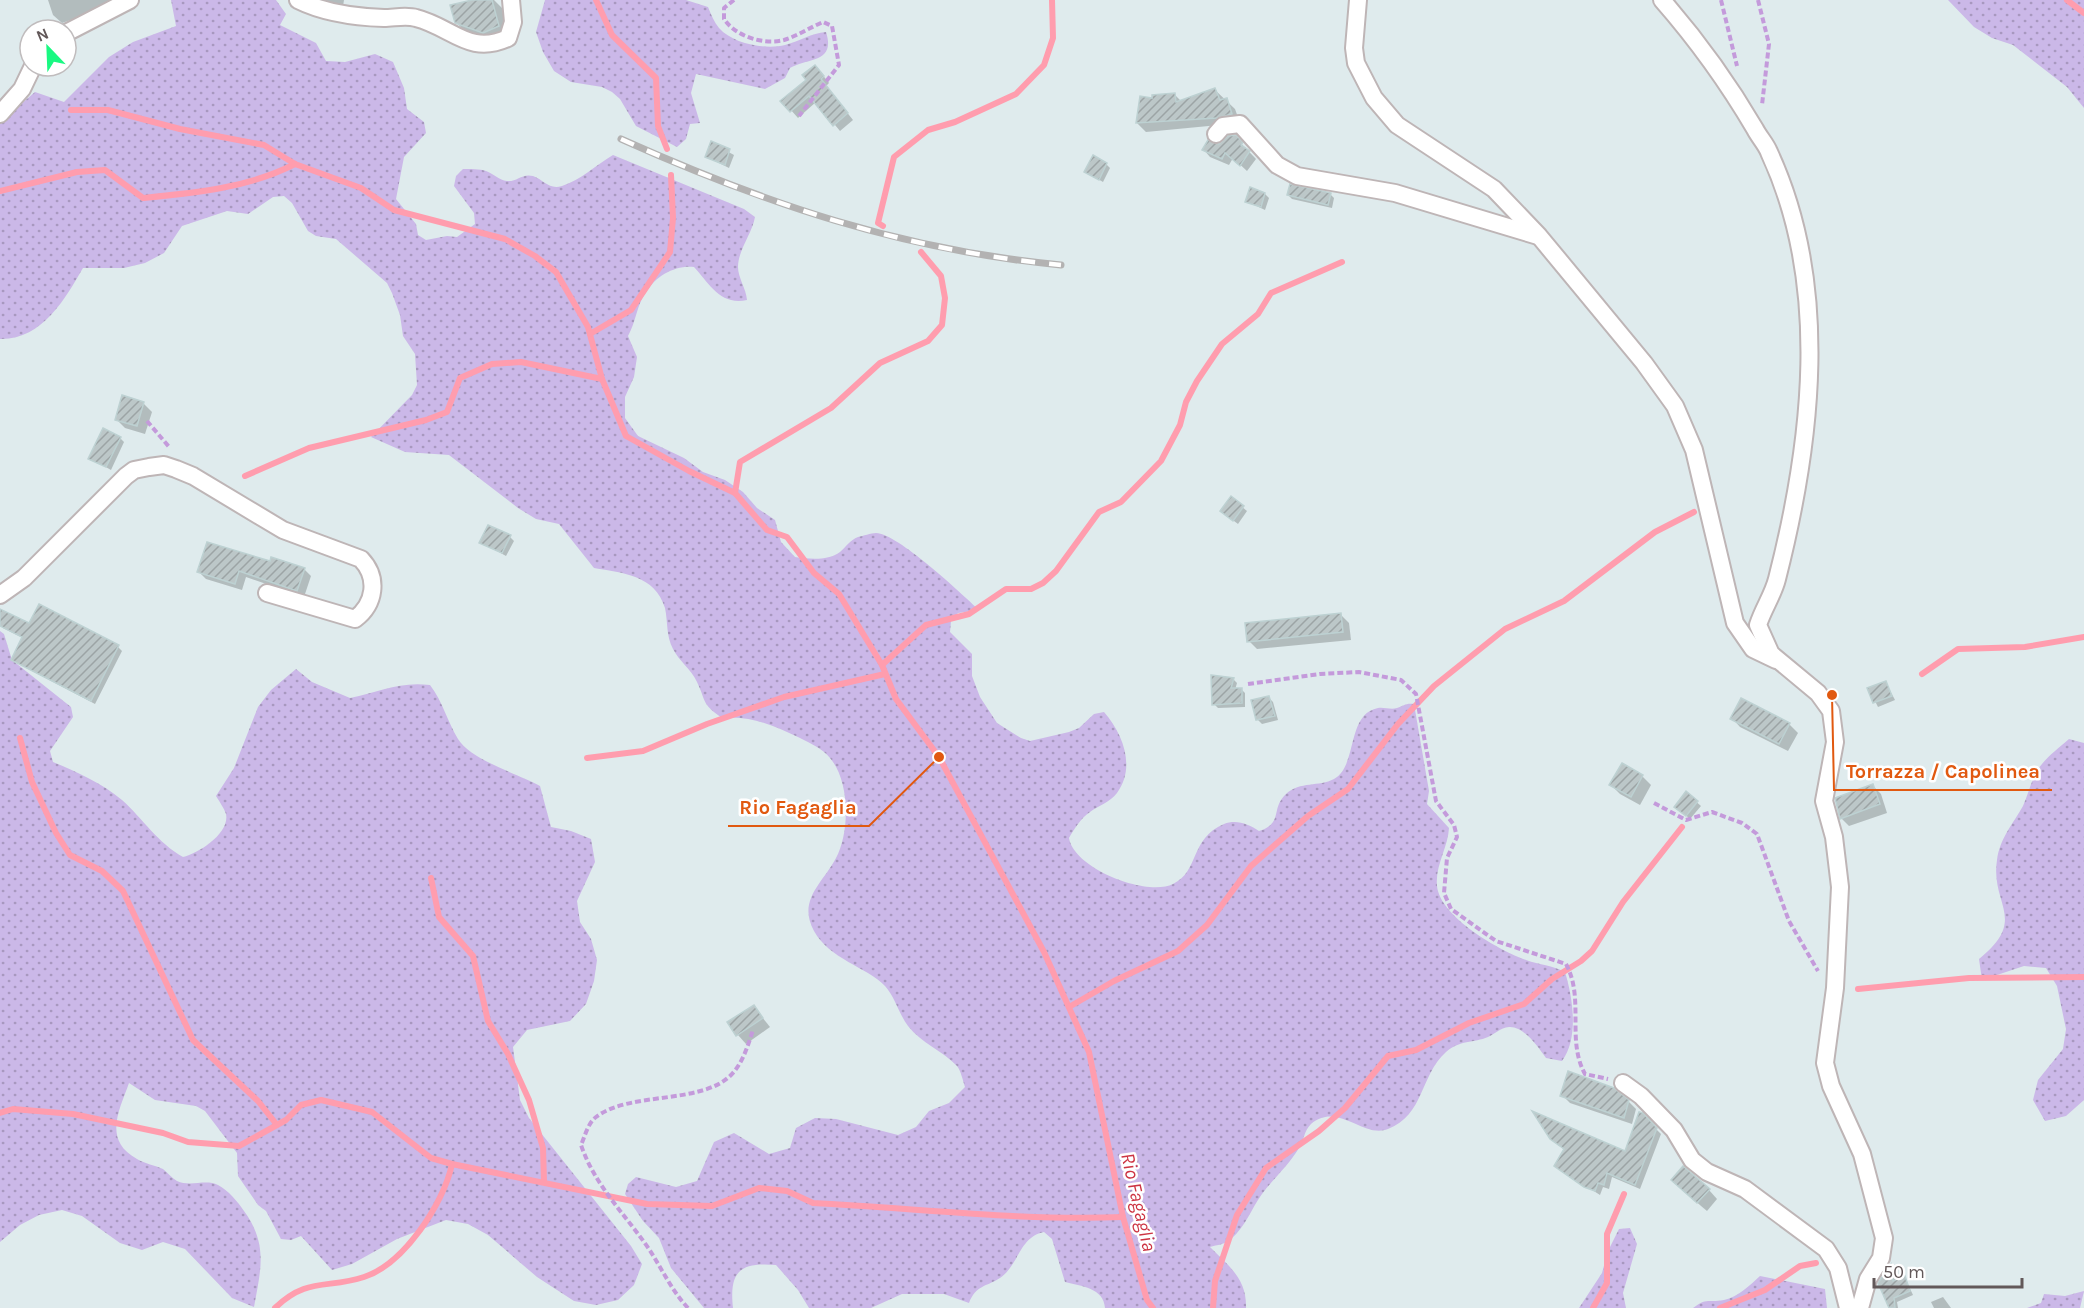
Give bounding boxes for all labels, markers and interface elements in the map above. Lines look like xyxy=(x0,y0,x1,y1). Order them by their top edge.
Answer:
north arrow xyxy=(18,18,78,78)
text: N xyxy=(33,24,51,46)
callout: Torrazza / Capolinea xyxy=(1834,752,2052,790)
text: Torrazza / Capolinea xyxy=(1846,760,2040,783)
callout: Rio Fagaglia xyxy=(728,788,869,826)
text: Rio Fagaglia xyxy=(739,796,857,819)
water label: Rio Fagaglia xyxy=(1116,1151,1161,1254)
scale bar xyxy=(1874,1251,2022,1289)
text: 50 m xyxy=(1883,1261,1925,1283)

